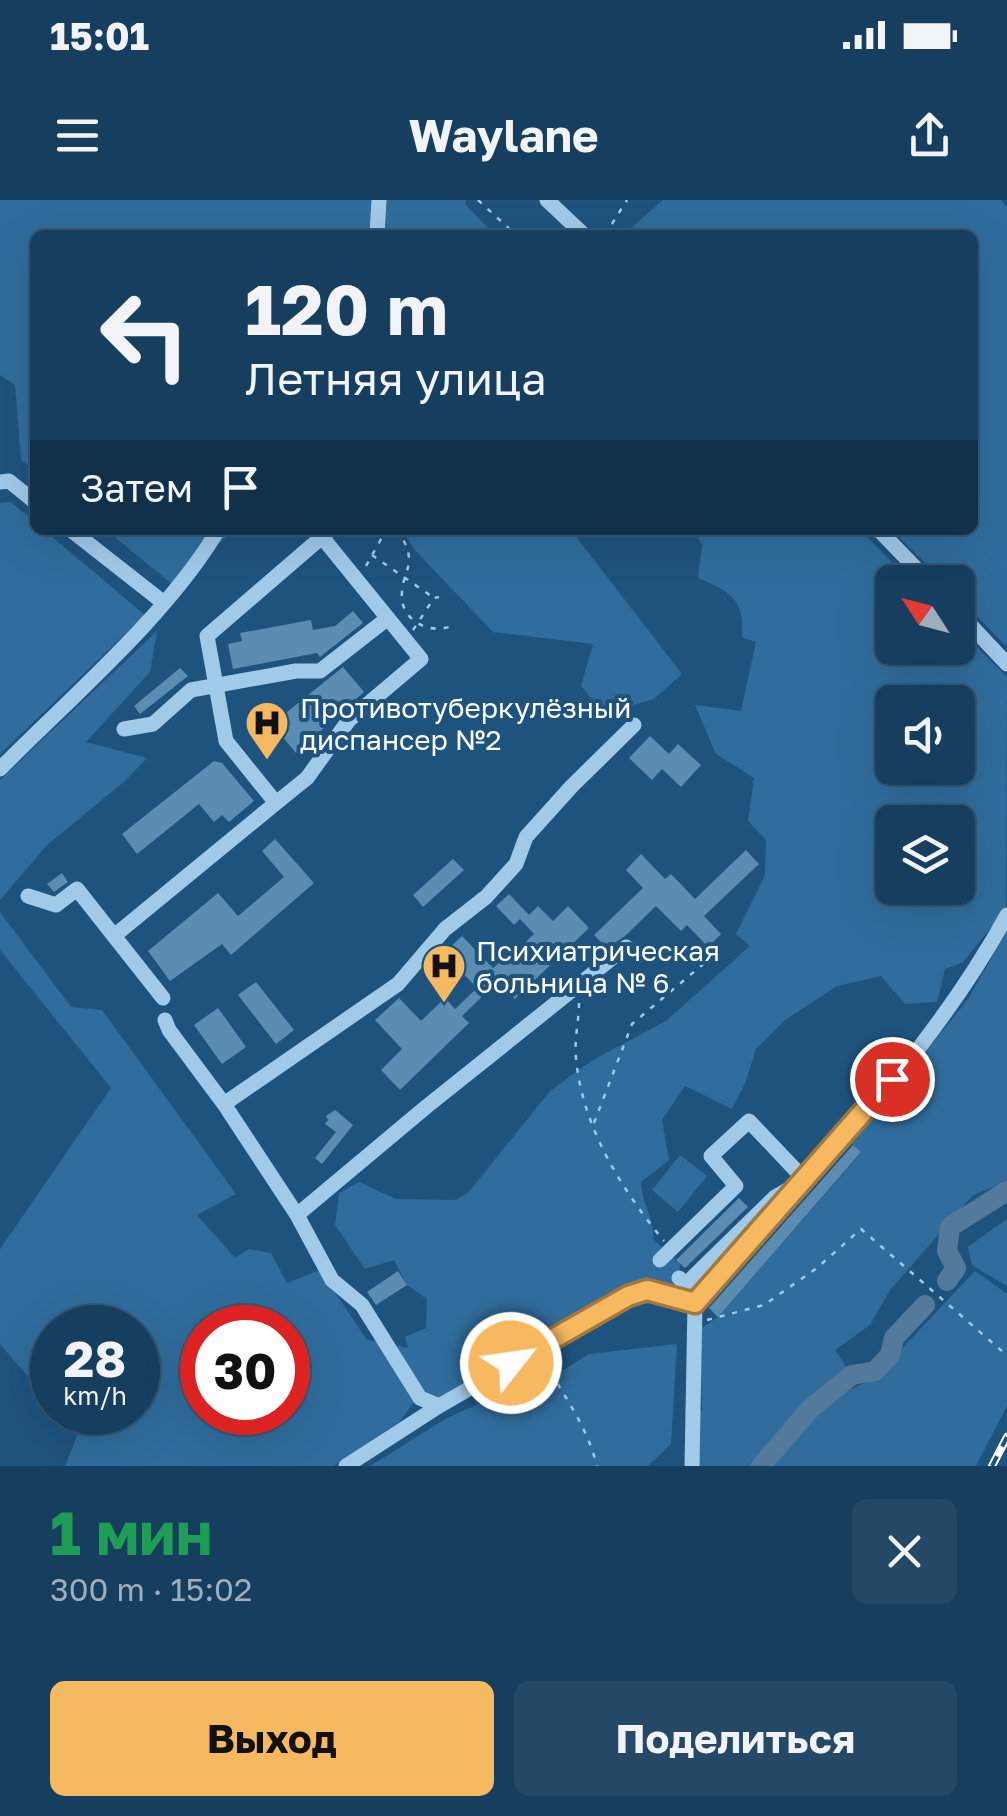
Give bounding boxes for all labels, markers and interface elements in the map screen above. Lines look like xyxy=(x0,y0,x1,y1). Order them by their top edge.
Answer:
text: 15:01 xyxy=(50,13,149,58)
icon: menu xyxy=(50,108,105,163)
text: Waylane xyxy=(408,108,599,162)
icon: share xyxy=(902,108,957,163)
text: 120 m xyxy=(245,266,448,350)
icon: left xyxy=(80,270,210,400)
text: Летняя улица xyxy=(245,351,547,405)
icon: arrive xyxy=(213,460,268,515)
text: Затем xyxy=(80,465,193,510)
north arrow xyxy=(875,565,975,665)
map controls xyxy=(875,565,975,905)
button: sound xyxy=(875,685,975,785)
place label: Противотуберкулёзный диспансер №2 xyxy=(300,691,631,756)
hospital icon: Противотуберкулёзный диспансер №2 xyxy=(244,700,290,761)
button: layers xyxy=(875,805,975,905)
place label: Психиатрическая больница № 6 xyxy=(476,934,720,999)
hospital icon: Психиатрическая больница № 6 xyxy=(421,943,467,1004)
pin xyxy=(850,1037,935,1122)
icon: arrive xyxy=(865,1052,920,1107)
speed limit sign: 30 xyxy=(180,1305,310,1435)
position arrow xyxy=(459,1311,563,1415)
text: 28 xyxy=(64,1328,126,1388)
text: km/h xyxy=(63,1380,127,1411)
text: 1 мин xyxy=(50,1496,212,1568)
button: close xyxy=(852,1499,957,1604)
text: 300 m · 15:02 xyxy=(50,1570,252,1608)
button: Выход xyxy=(50,1681,494,1796)
button: Поделиться xyxy=(514,1681,957,1796)

